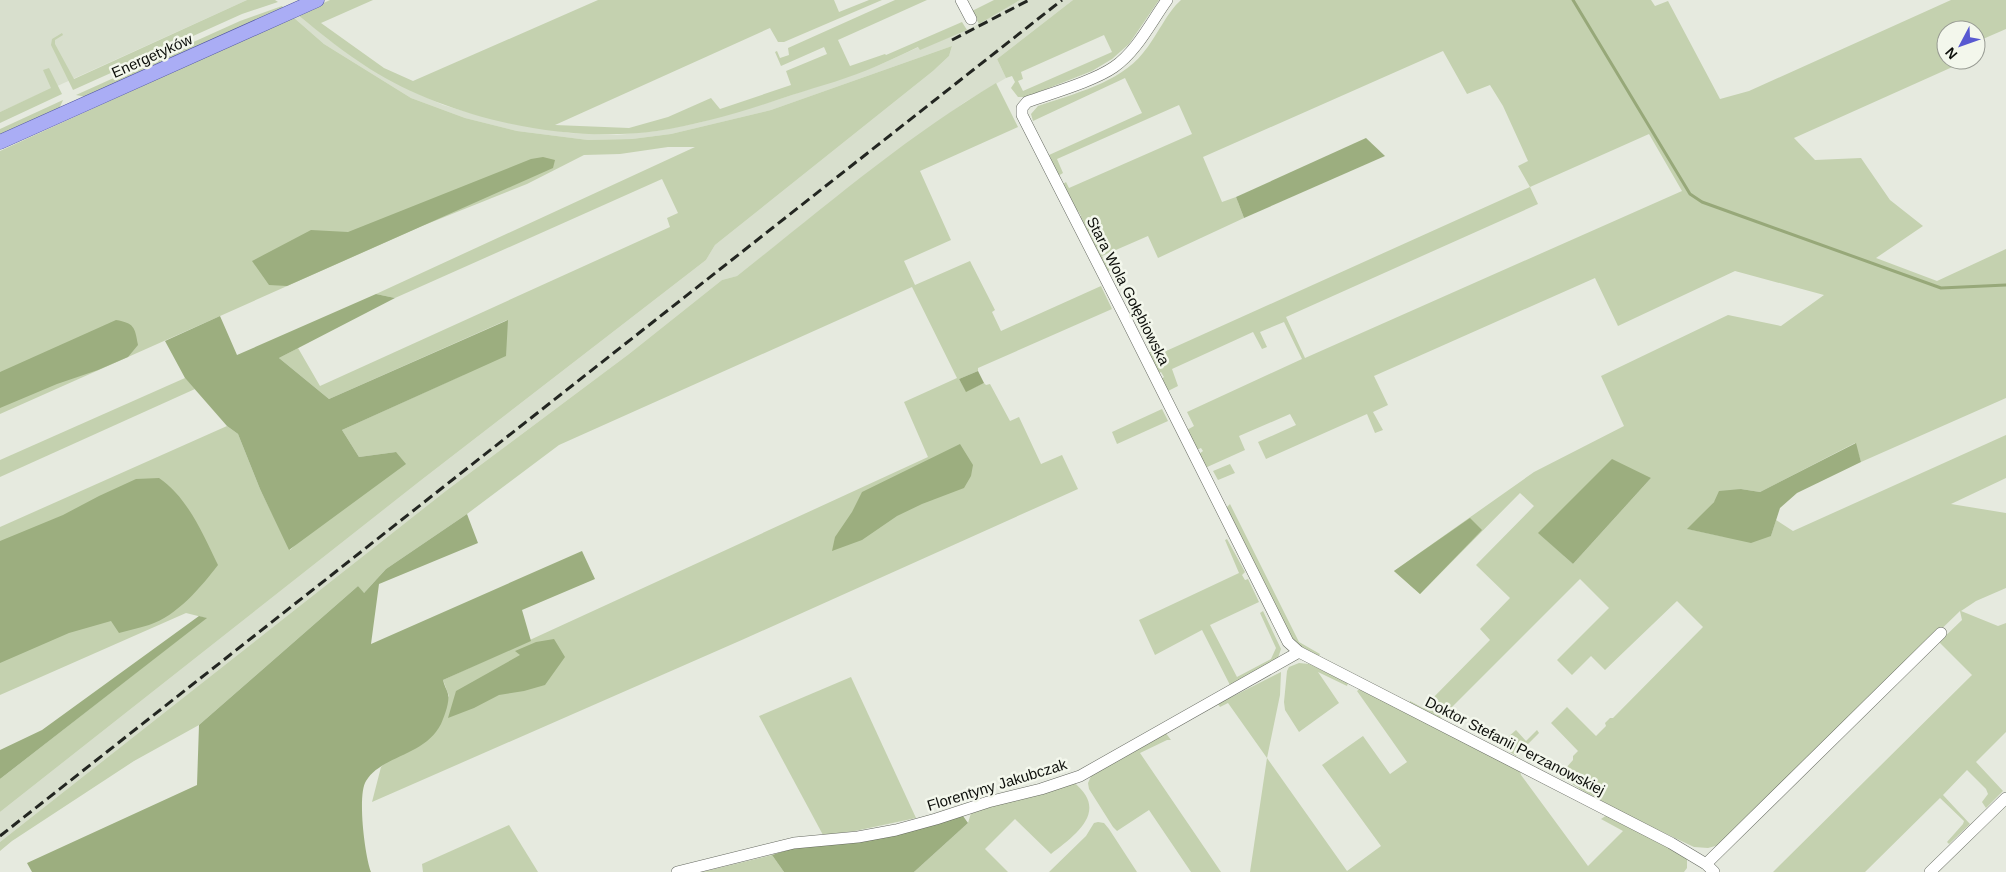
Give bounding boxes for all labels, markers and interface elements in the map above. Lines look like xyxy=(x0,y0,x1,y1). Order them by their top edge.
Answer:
north arrow xyxy=(1936,20,1986,70)
street label: Energetyków xyxy=(109,30,195,81)
text: N xyxy=(1942,44,1961,63)
street label: Stara Wola Gołębiowska xyxy=(1084,214,1174,368)
street label: Doktor Stefanii Perzanowskiej xyxy=(1423,693,1608,798)
street label: Florentyny Jakubczak xyxy=(925,755,1069,814)

